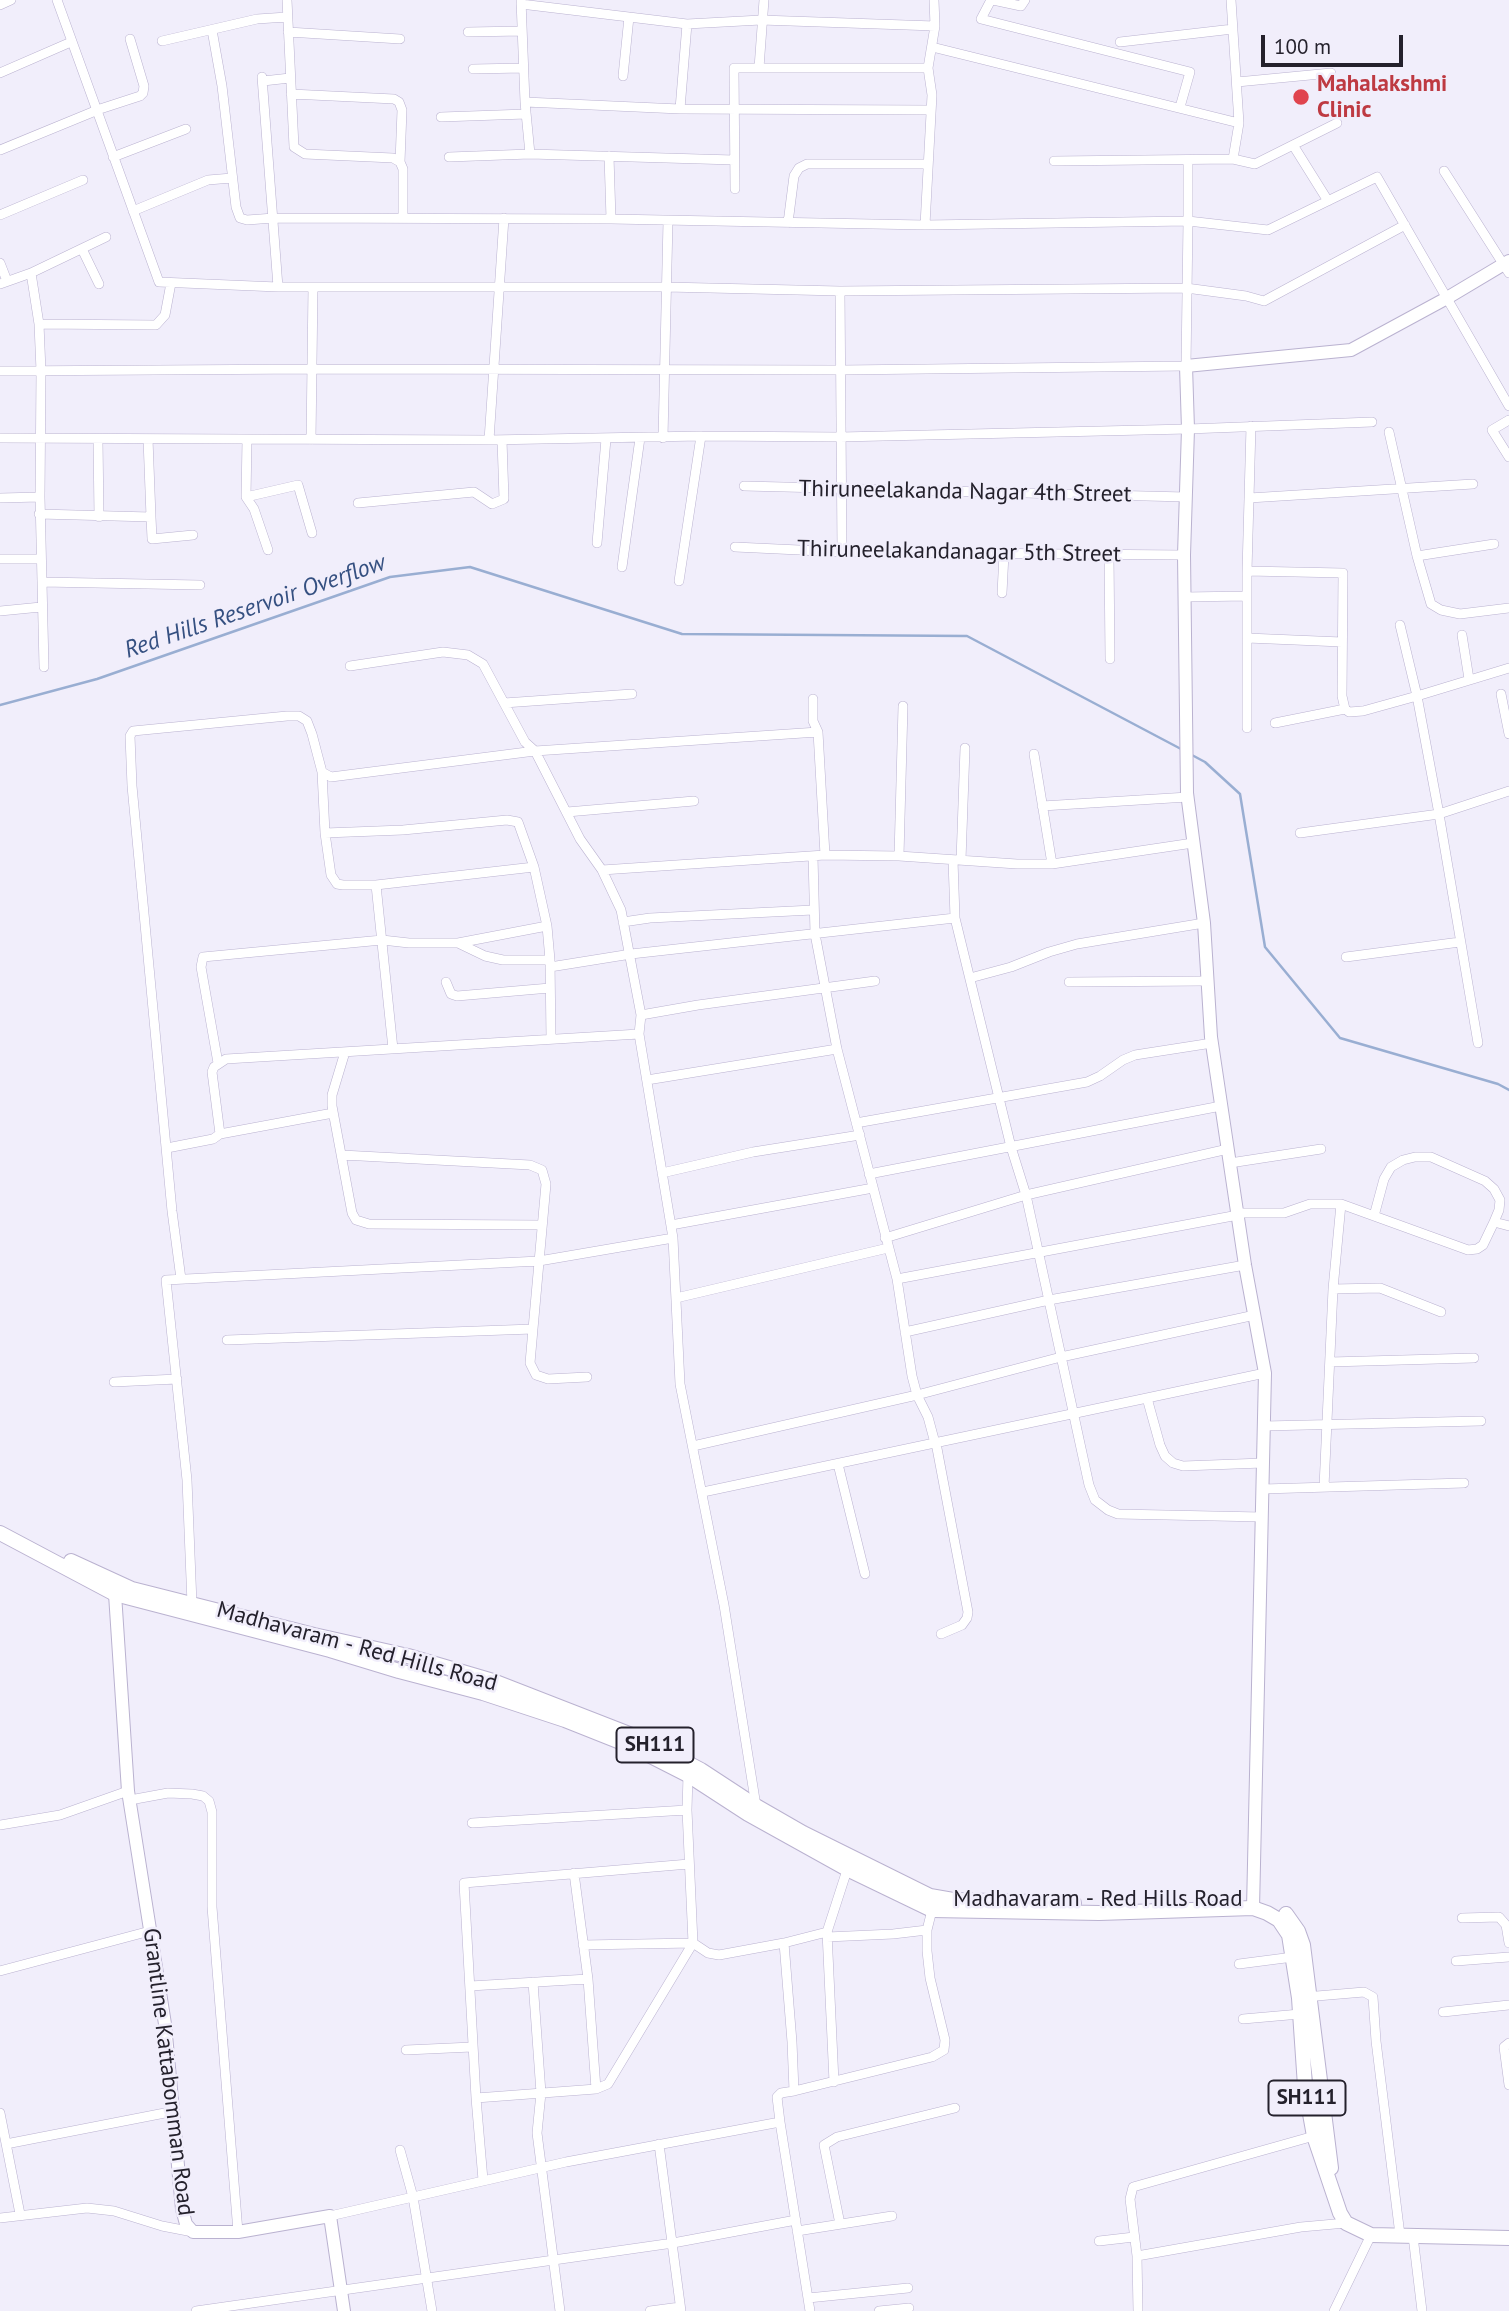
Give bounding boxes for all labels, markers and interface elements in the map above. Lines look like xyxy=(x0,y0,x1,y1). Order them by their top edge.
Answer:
scale bar xyxy=(1264,21,1406,65)
text: 100 m xyxy=(1274,33,1331,60)
place label: Mahalakshmi Clinic xyxy=(1317,70,1447,124)
marker: Mahalakshmi Clinic xyxy=(1291,87,1311,107)
street label: Thiruneelakanda Nagar 4th Street xyxy=(798,475,1132,509)
street label: Thiruneelakandanagar 5th Street xyxy=(797,535,1121,569)
water label: Red Hills Reservoir Overflow xyxy=(121,549,389,665)
street label: Madhavaram - Red Hills Road xyxy=(214,1596,500,1698)
road number: SH111 xyxy=(616,1728,694,1762)
street label: Madhavaram - Red Hills Road xyxy=(953,1885,1243,1913)
street label: Grantline Kattabomman Road xyxy=(137,1927,199,2217)
road number: SH111 xyxy=(1268,2080,1346,2116)

